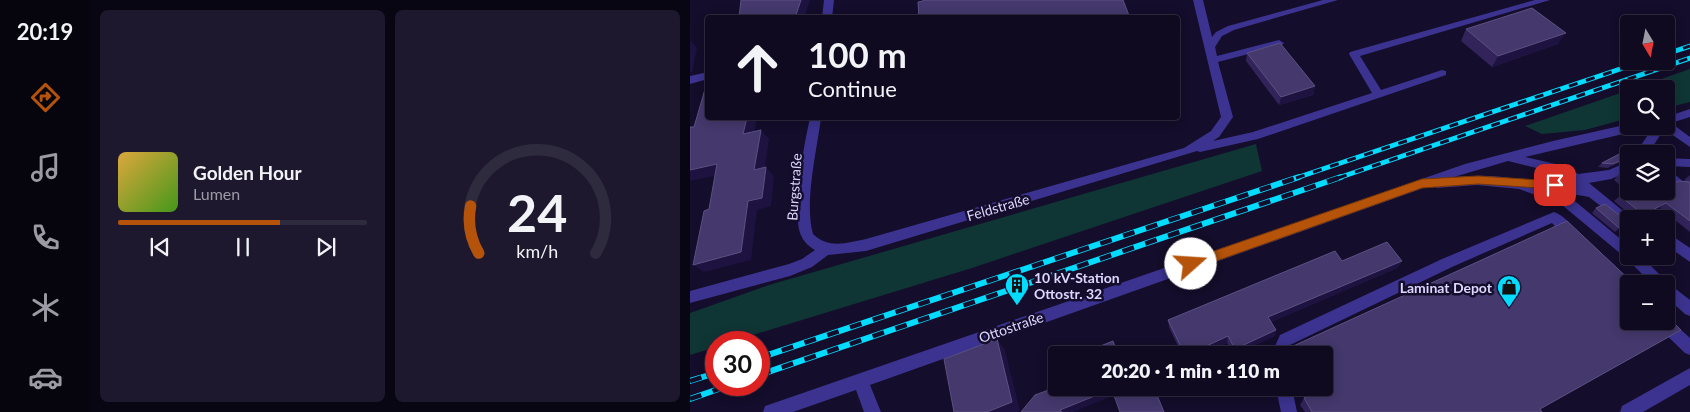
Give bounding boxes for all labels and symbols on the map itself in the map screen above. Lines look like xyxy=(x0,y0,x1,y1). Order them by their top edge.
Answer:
north arrow xyxy=(1620,15,1675,70)
street label: Burgstraße xyxy=(783,153,805,221)
pin xyxy=(1534,164,1576,206)
street label: Feldstraße xyxy=(965,190,1031,224)
position arrow xyxy=(1164,237,1216,289)
place label: 10 kV-Station Ottostr. 32 xyxy=(1034,269,1120,302)
building icon: 10 kV-Station Ottostr. 32 xyxy=(1004,272,1030,306)
shop icon: Laminat Depot xyxy=(1496,274,1522,308)
place label: Laminat Depot xyxy=(1400,279,1493,296)
street label: Ottostraße xyxy=(976,308,1046,346)
speed limit sign: 30 xyxy=(705,331,770,396)

